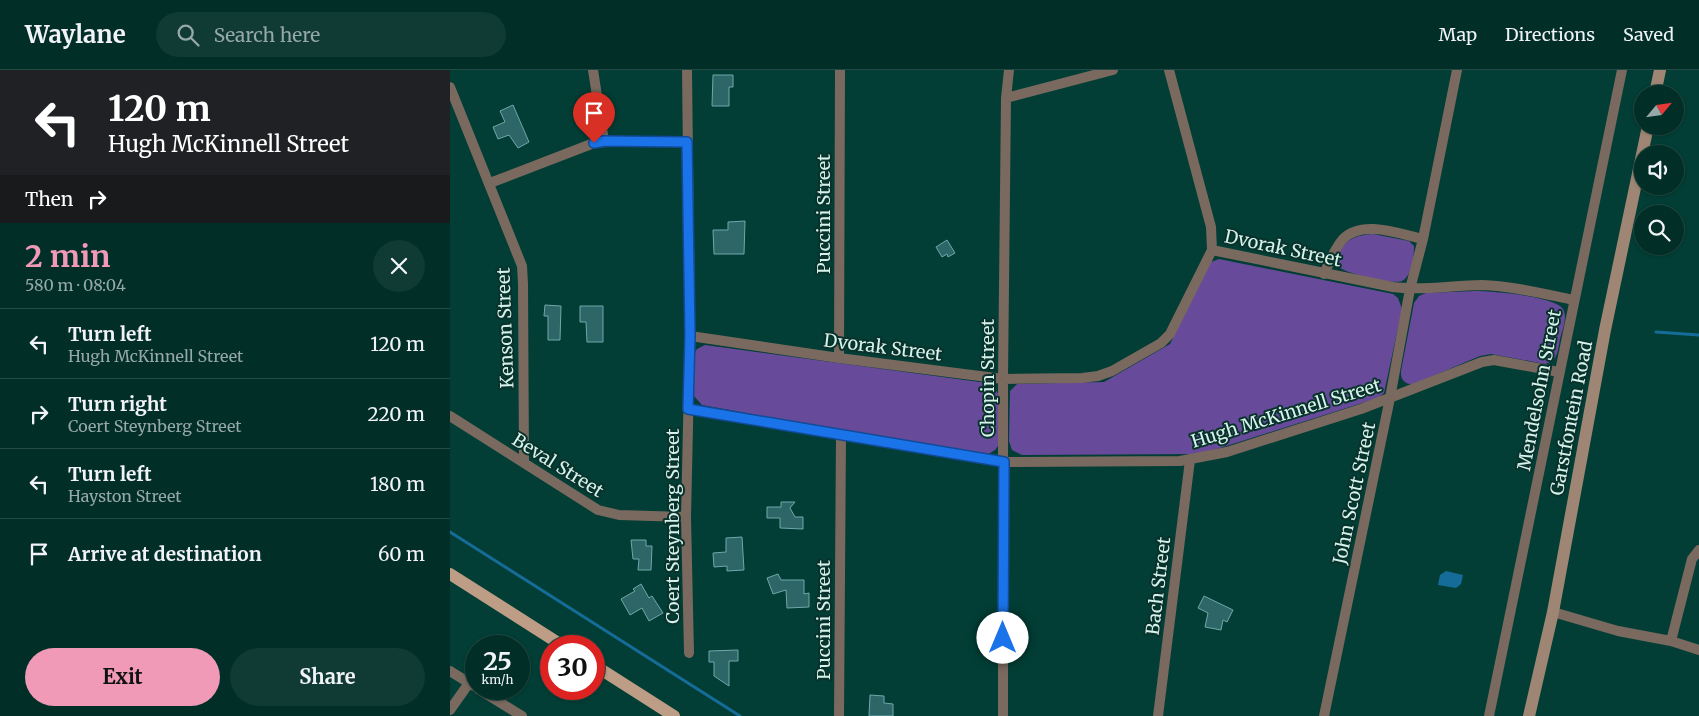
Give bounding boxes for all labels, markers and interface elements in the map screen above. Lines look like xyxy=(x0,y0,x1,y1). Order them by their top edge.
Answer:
search box xyxy=(156,12,506,57)
text: Waylane xyxy=(25,19,126,50)
icon: search xyxy=(174,21,202,49)
text: Search here xyxy=(214,23,320,47)
text: Map xyxy=(1439,23,1477,46)
text: Directions xyxy=(1505,23,1595,46)
text: Saved xyxy=(1623,23,1674,46)
north arrow xyxy=(1634,85,1684,135)
map controls xyxy=(1634,85,1684,255)
text: 120 m xyxy=(108,87,211,131)
icon: left xyxy=(25,90,90,155)
pin xyxy=(573,92,615,143)
icon: arrive xyxy=(580,99,608,127)
text: Hugh McKinnell Street xyxy=(108,130,349,158)
button: sound xyxy=(1634,145,1684,195)
street label: Puccini Street xyxy=(812,154,835,274)
icon: right xyxy=(83,185,111,213)
text: Then xyxy=(25,187,73,211)
button: search xyxy=(1634,205,1684,255)
street label: Dvorak Street xyxy=(1222,224,1344,272)
text: 2 min xyxy=(25,237,110,275)
button: close xyxy=(373,240,425,292)
street label: Kenson Street xyxy=(491,267,519,389)
text: 580 m · 08:04 xyxy=(25,275,126,295)
street label: Mendelsohn Street xyxy=(1512,308,1566,472)
street label: Chopin Street xyxy=(976,319,999,437)
text: Turn left xyxy=(68,322,152,346)
street label: Dvorak Street xyxy=(823,328,943,366)
icon: left xyxy=(25,330,53,358)
text: 120 m xyxy=(370,332,425,356)
street label: Garstfontein Road xyxy=(1545,339,1597,497)
text: Hugh McKinnell Street xyxy=(68,346,243,366)
street label: Hugh McKinnell Street xyxy=(1188,373,1384,453)
text: Turn right xyxy=(68,392,167,416)
icon: right xyxy=(25,400,53,428)
text: 220 m xyxy=(368,402,425,426)
text: Coert Steynberg Street xyxy=(68,416,242,436)
street label: John Scott Street xyxy=(1327,420,1380,567)
street label: Beval Street xyxy=(508,428,608,502)
street label: Coert Steynberg Street xyxy=(661,428,684,624)
text: Turn left xyxy=(68,462,152,486)
icon: left xyxy=(25,470,53,498)
text: 180 m xyxy=(370,472,425,496)
text: Hayston Street xyxy=(68,486,181,506)
street label: Bach Street xyxy=(1141,536,1175,636)
icon: arrive xyxy=(25,540,53,568)
text: Arrive at destination xyxy=(68,542,262,566)
text: 60 m xyxy=(378,542,425,566)
street label: Puccini Street xyxy=(812,560,835,680)
position arrow xyxy=(976,611,1028,663)
speed limit sign: 30 xyxy=(540,635,605,700)
text: 25 xyxy=(483,645,512,677)
button: Exit xyxy=(25,648,220,706)
button: Share xyxy=(230,648,425,706)
text: km/h xyxy=(482,672,513,687)

